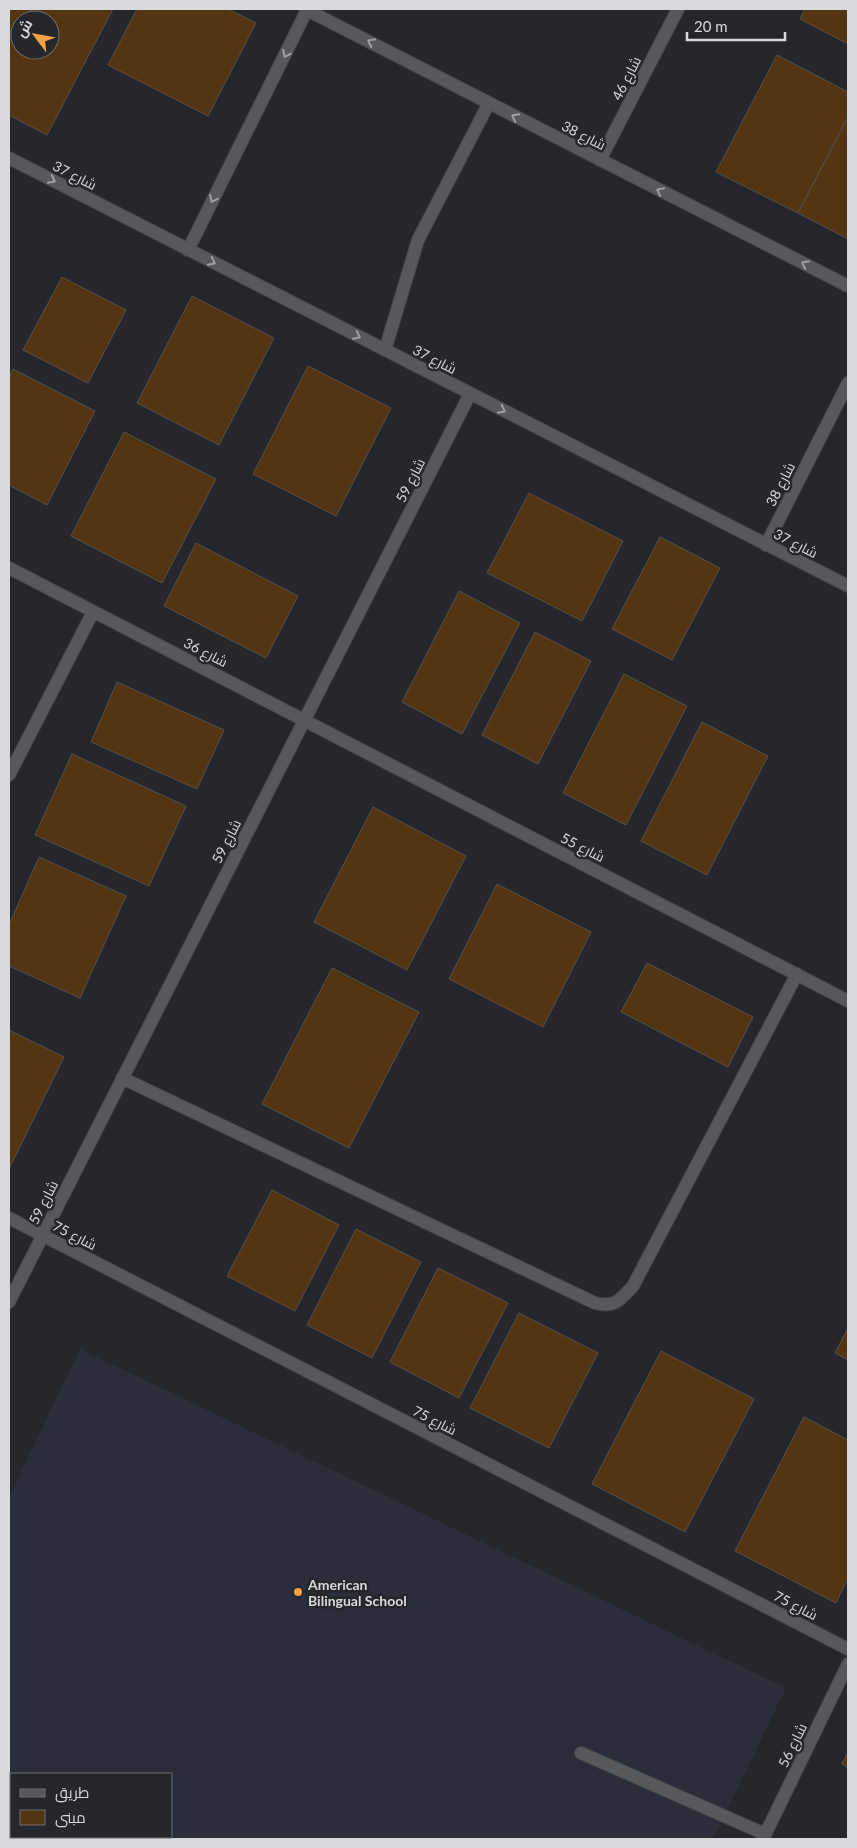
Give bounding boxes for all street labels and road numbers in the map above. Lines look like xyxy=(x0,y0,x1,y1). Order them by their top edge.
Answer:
street label: شارع 46 xyxy=(608,53,645,103)
street label: شارع 38 xyxy=(559,117,609,154)
street label: شارع 37 xyxy=(50,157,100,194)
street label: شارع 37 xyxy=(410,341,460,378)
street label: شارع 59 xyxy=(392,455,429,505)
street label: شارع 38 xyxy=(762,459,799,509)
street label: شارع 37 xyxy=(771,525,821,562)
street label: شارع 36 xyxy=(181,634,231,671)
street label: شارع 59 xyxy=(208,816,245,866)
street label: شارع 55 xyxy=(558,829,608,866)
street label: شارع 59 xyxy=(25,1177,62,1227)
street label: شارع 75 xyxy=(50,1217,100,1254)
street label: شارع 75 xyxy=(410,1402,460,1439)
street label: شارع 75 xyxy=(771,1587,821,1624)
street label: شارع 56 xyxy=(774,1720,811,1770)

